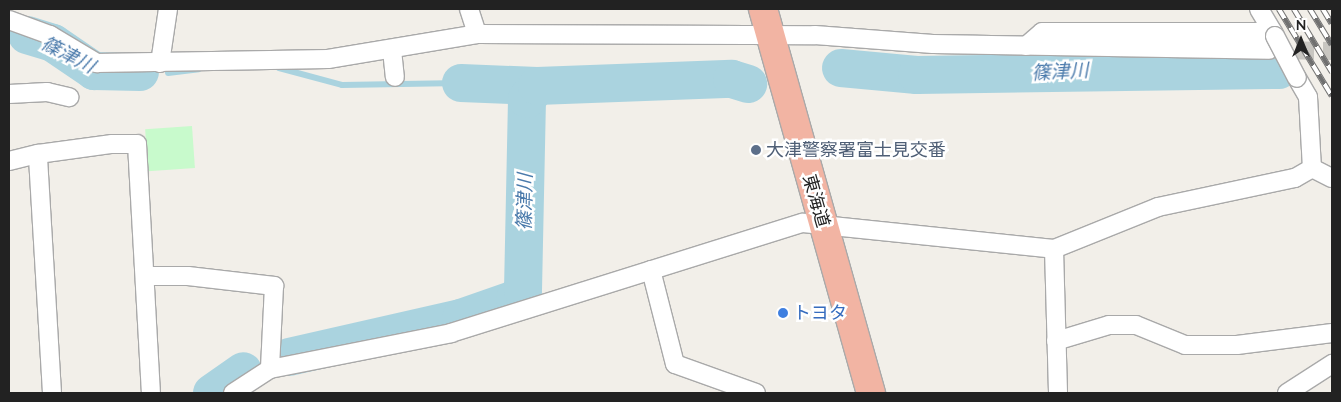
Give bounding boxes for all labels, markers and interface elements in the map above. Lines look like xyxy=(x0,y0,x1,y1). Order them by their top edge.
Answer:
north arrow xyxy=(1276,15,1326,65)
text: N xyxy=(1296,16,1306,34)
water label: 篠津川 xyxy=(37,32,99,78)
water label: 篠津川 xyxy=(1031,59,1089,85)
place label: 大津警察署富士見交番 xyxy=(766,139,946,161)
marker: 大津警察署富士見交番 xyxy=(750,144,762,156)
street label: 東海道 xyxy=(798,172,834,230)
water label: 篠津川 xyxy=(513,173,537,231)
place label: トヨタ xyxy=(793,302,847,324)
marker: トヨタ xyxy=(777,307,789,319)

